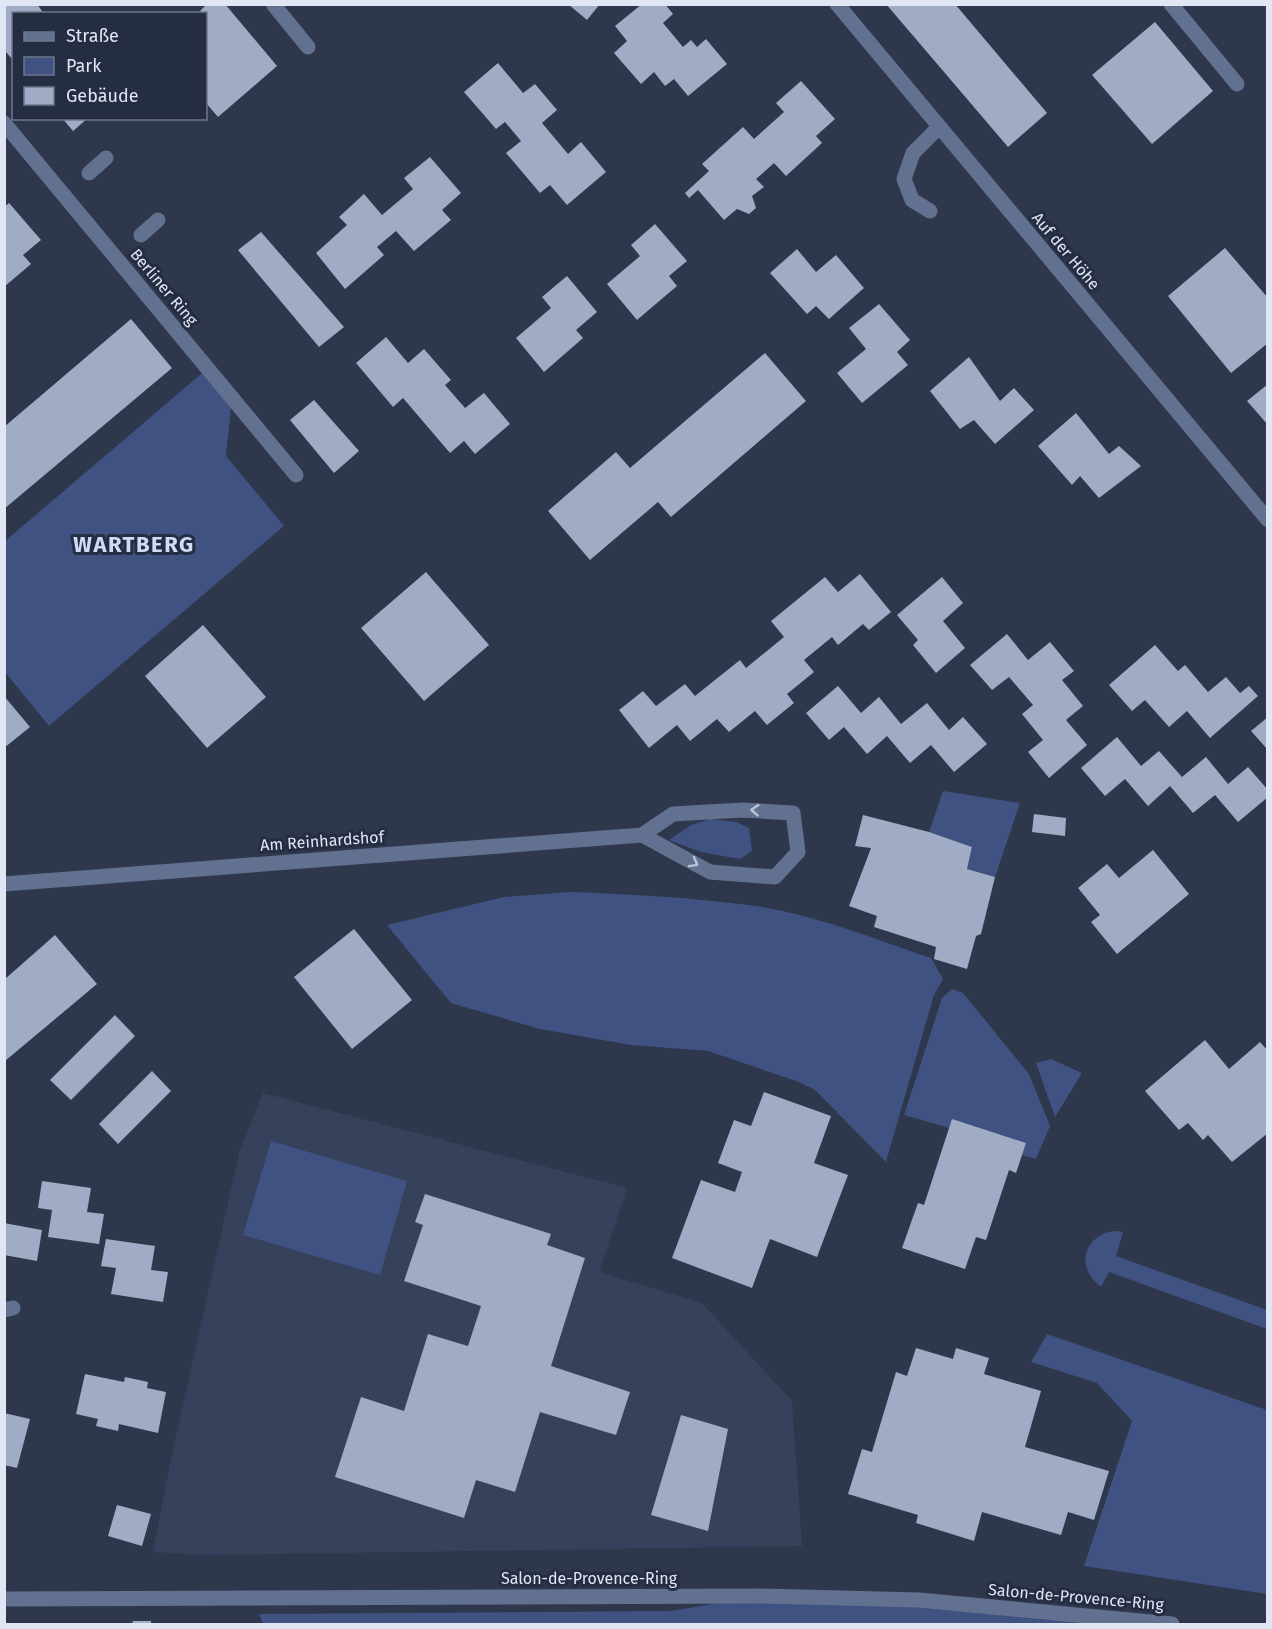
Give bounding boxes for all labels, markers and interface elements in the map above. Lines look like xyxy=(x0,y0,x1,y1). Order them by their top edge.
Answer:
legend xyxy=(12,12,207,120)
text: Straße xyxy=(66,25,119,47)
text: Park xyxy=(66,55,102,77)
text: Gebäude xyxy=(66,85,139,107)
street label: Auf der Höhe xyxy=(1028,208,1104,294)
street label: Berliner Ring xyxy=(126,245,202,330)
district label: WARTBERG xyxy=(73,531,195,558)
one-way arrow xyxy=(751,804,760,817)
street label: Am Reinhardshof xyxy=(259,827,386,855)
one-way arrow xyxy=(688,856,698,867)
street label: Salon-de-Provence-Ring xyxy=(501,1569,678,1588)
street label: Salon-de-Provence-Ring xyxy=(987,1580,1165,1614)

